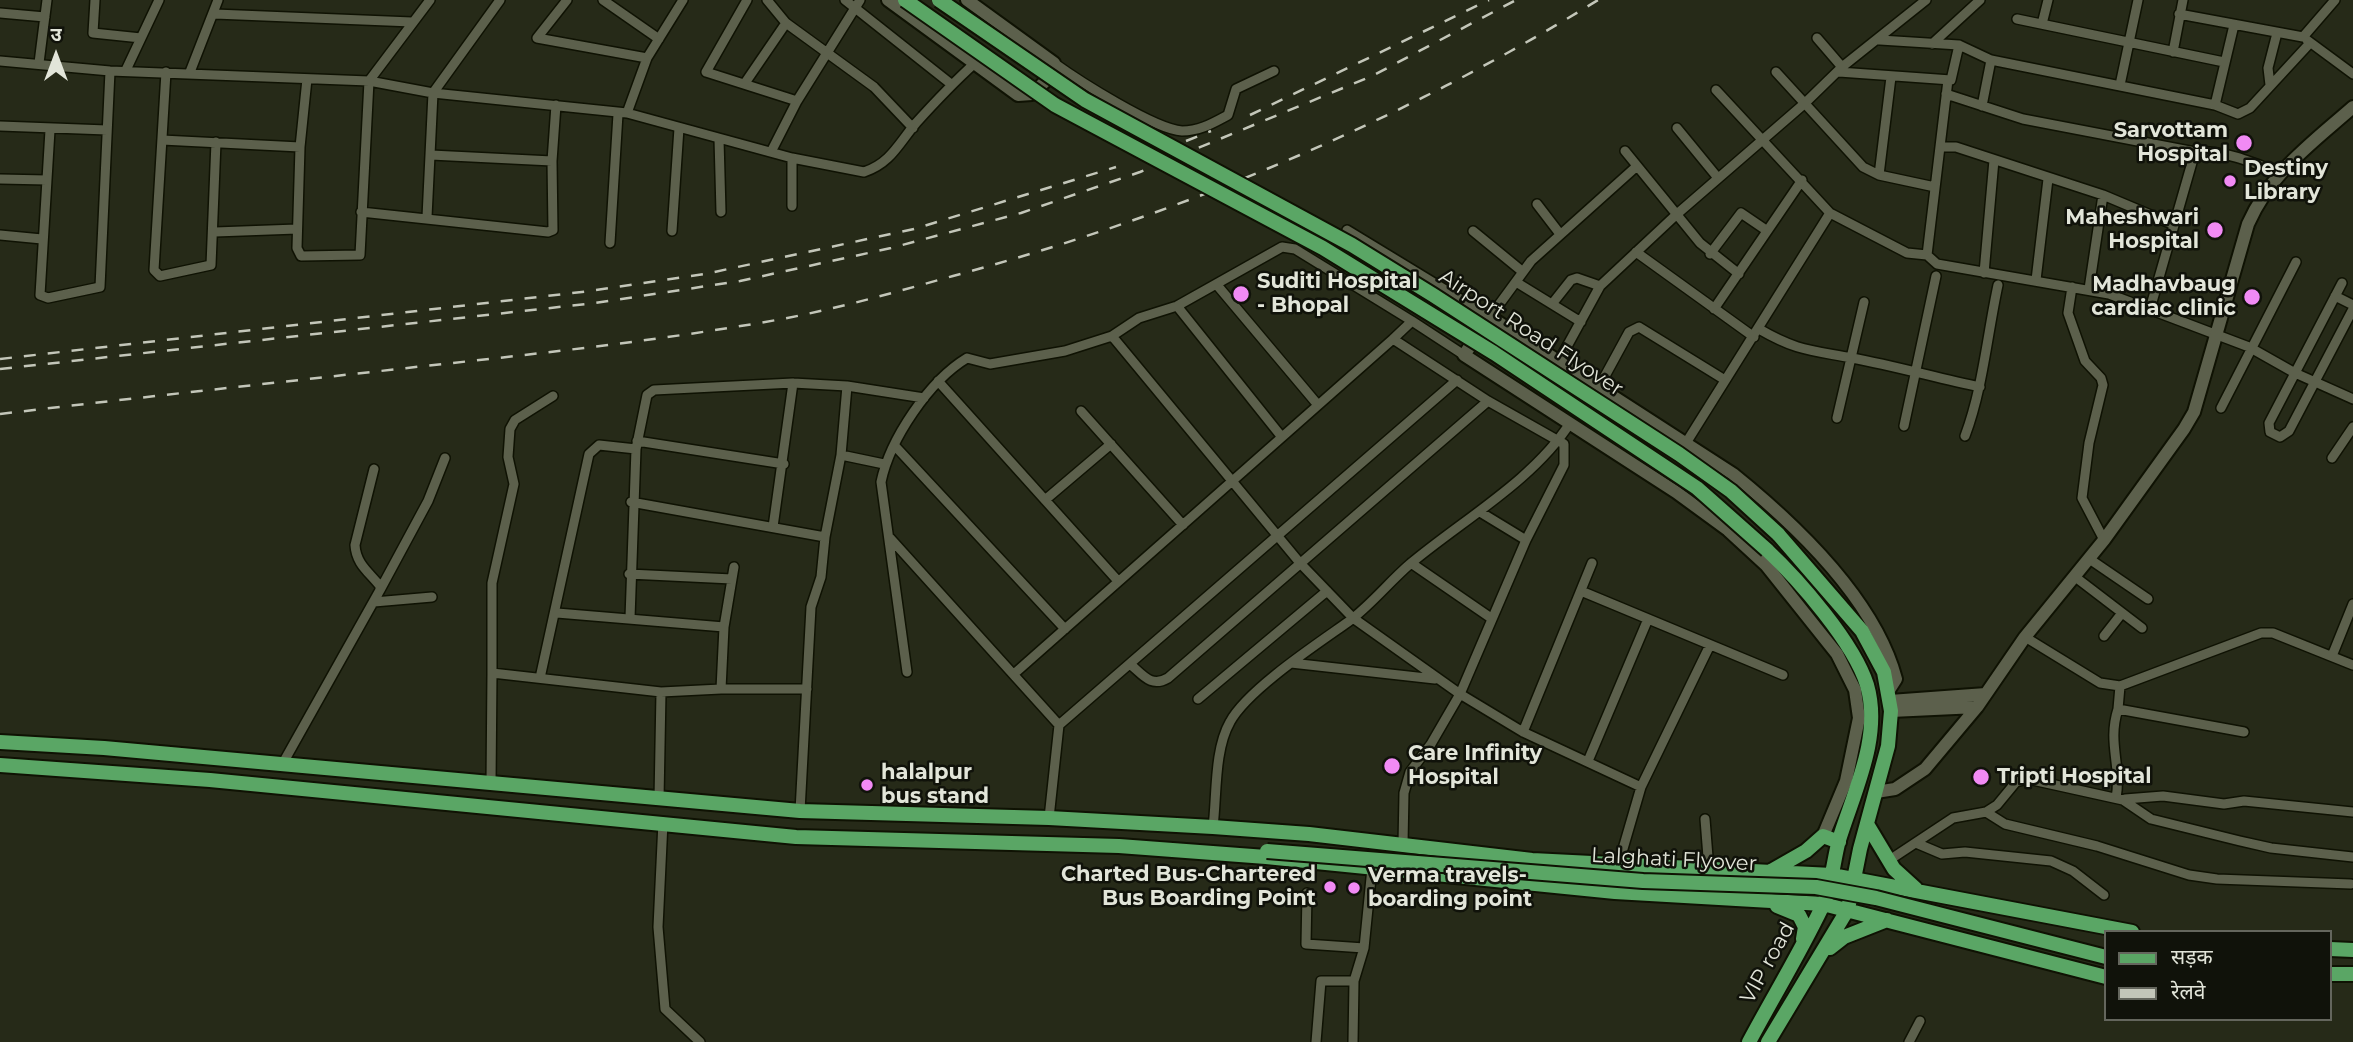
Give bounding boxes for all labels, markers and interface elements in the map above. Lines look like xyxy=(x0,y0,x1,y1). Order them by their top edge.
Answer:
north arrow xyxy=(21,21,91,91)
text: उ xyxy=(50,23,62,46)
place label: Sarvottam Hospital xyxy=(2114,118,2228,168)
marker: Sarvottam Hospital xyxy=(2234,133,2254,153)
place label: Destiny Library xyxy=(2244,156,2328,206)
marker: Destiny Library xyxy=(2222,173,2238,189)
place label: Maheshwari Hospital xyxy=(2065,205,2199,255)
marker: Maheshwari Hospital xyxy=(2205,220,2225,240)
street label: Airport Road Flyover xyxy=(1434,264,1628,402)
place label: Suditi Hospital - Bhopal xyxy=(1257,269,1418,319)
place label: Madhavbaug cardiac clinic xyxy=(2091,272,2236,322)
marker: Suditi Hospital - Bhopal xyxy=(1231,284,1251,304)
marker: Madhavbaug cardiac clinic xyxy=(2242,287,2262,307)
place label: Care Infinity Hospital xyxy=(1408,741,1542,791)
marker: Care Infinity Hospital xyxy=(1382,756,1402,776)
place label: halalpur bus stand xyxy=(881,760,989,810)
place label: Tripti Hospital xyxy=(1997,764,2152,790)
marker: Tripti Hospital xyxy=(1971,767,1991,787)
marker: halalpur bus stand xyxy=(859,777,875,793)
street label: Lalghati Flyover xyxy=(1590,843,1758,877)
place label: Charted Bus-Chartered Bus Boarding Point xyxy=(1061,862,1316,912)
place label: Verma travels- boarding point xyxy=(1368,863,1532,913)
marker: Charted Bus-Chartered Bus Boarding Point xyxy=(1322,879,1338,895)
marker: Verma travels- boarding point xyxy=(1346,880,1362,896)
street label: VIP road xyxy=(1735,918,1801,1008)
legend xyxy=(2104,930,2332,1021)
text: सड़क xyxy=(2171,944,2213,969)
text: रेलवे xyxy=(2171,979,2206,1004)

